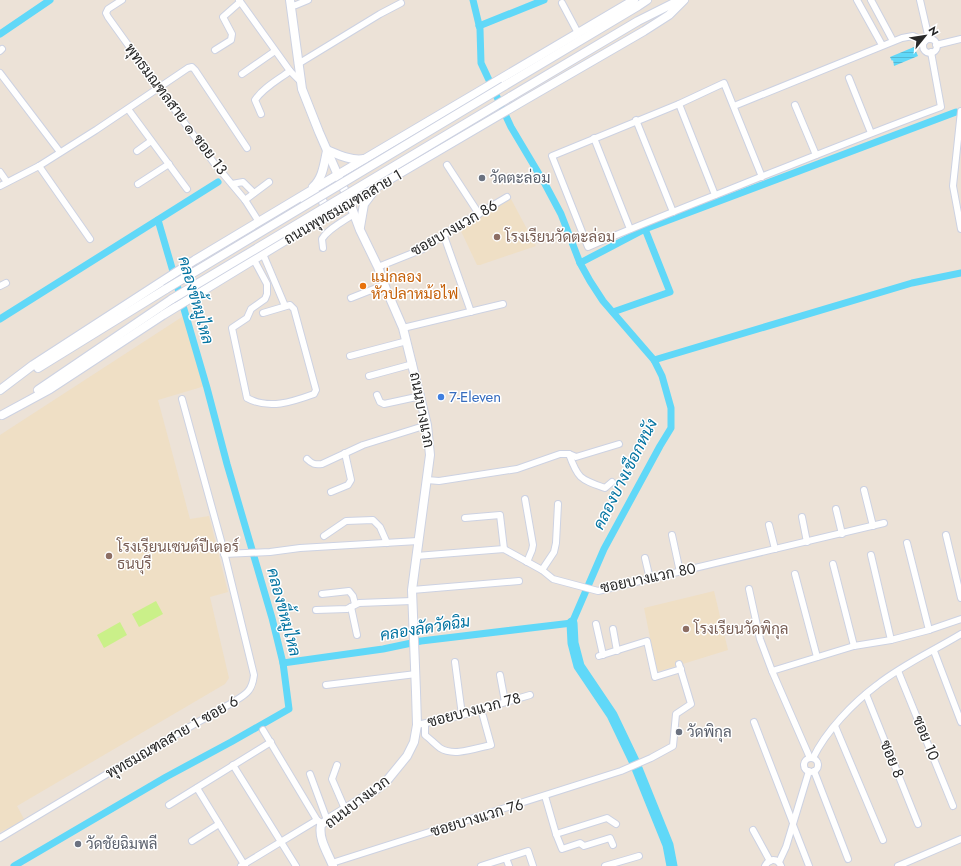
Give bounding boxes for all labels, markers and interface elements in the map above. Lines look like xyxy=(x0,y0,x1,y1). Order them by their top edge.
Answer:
north arrow xyxy=(905,16,945,56)
text: N xyxy=(925,23,943,39)
street label: พุทธมณฑลสาย ๑ ซอย 13 xyxy=(119,39,233,179)
street label: ถนนพุทธมณฑลสาย 1 xyxy=(280,164,406,250)
place label: วัดตะล่อม xyxy=(490,167,550,189)
marker: วัดตะล่อม xyxy=(477,173,487,183)
street label: ซอยบางแวก 86 xyxy=(407,194,501,262)
place label: โรงเรียนวัดตะล่อม xyxy=(504,226,615,248)
marker: โรงเรียนวัดตะล่อม xyxy=(492,232,502,242)
water label: คลองขี้หมูไหล xyxy=(172,252,222,347)
place label: แม่กลอง หัวปลาหม้อไฟ xyxy=(371,266,458,305)
marker: แม่กลอง หัวปลาหม้อไฟ xyxy=(358,281,368,291)
street label: ถนนบางแวก xyxy=(404,370,440,450)
place label: 7-Eleven xyxy=(449,386,501,408)
marker: 7-Eleven xyxy=(436,392,446,402)
water label: คลองบางเชือกหนัง xyxy=(587,415,663,533)
place label: โรงเรียนเซนต์ปีเตอร์ ธนบุรี xyxy=(116,536,239,575)
marker: โรงเรียนเซนต์ปีเตอร์ ธนบุรี xyxy=(104,551,114,561)
street label: ซอยบางแวก 80 xyxy=(598,557,698,599)
water label: คลองขี้หมูไหล xyxy=(261,564,310,659)
water label: คลองลัดวัดฉิม xyxy=(378,610,472,646)
place label: โรงเรียนวัดพิกุล xyxy=(693,618,789,640)
marker: โรงเรียนวัดพิกุล xyxy=(681,624,691,634)
street label: ซอยบางแวก 78 xyxy=(425,687,523,733)
street label: พุทธมณฑลสาย 1 ซอย 6 xyxy=(102,690,242,784)
street label: ซอย 10 xyxy=(907,712,945,764)
place label: วัดพิกุล xyxy=(687,721,732,743)
marker: วัดพิกุล xyxy=(674,727,684,737)
street label: ซอย 8 xyxy=(874,737,910,781)
street label: ถนนบางแวก xyxy=(320,770,394,834)
street label: ซอยบางแวก 76 xyxy=(428,793,526,843)
place label: วัดชัยฉิมพลี xyxy=(86,833,158,855)
marker: วัดชัยฉิมพลี xyxy=(73,839,83,849)

